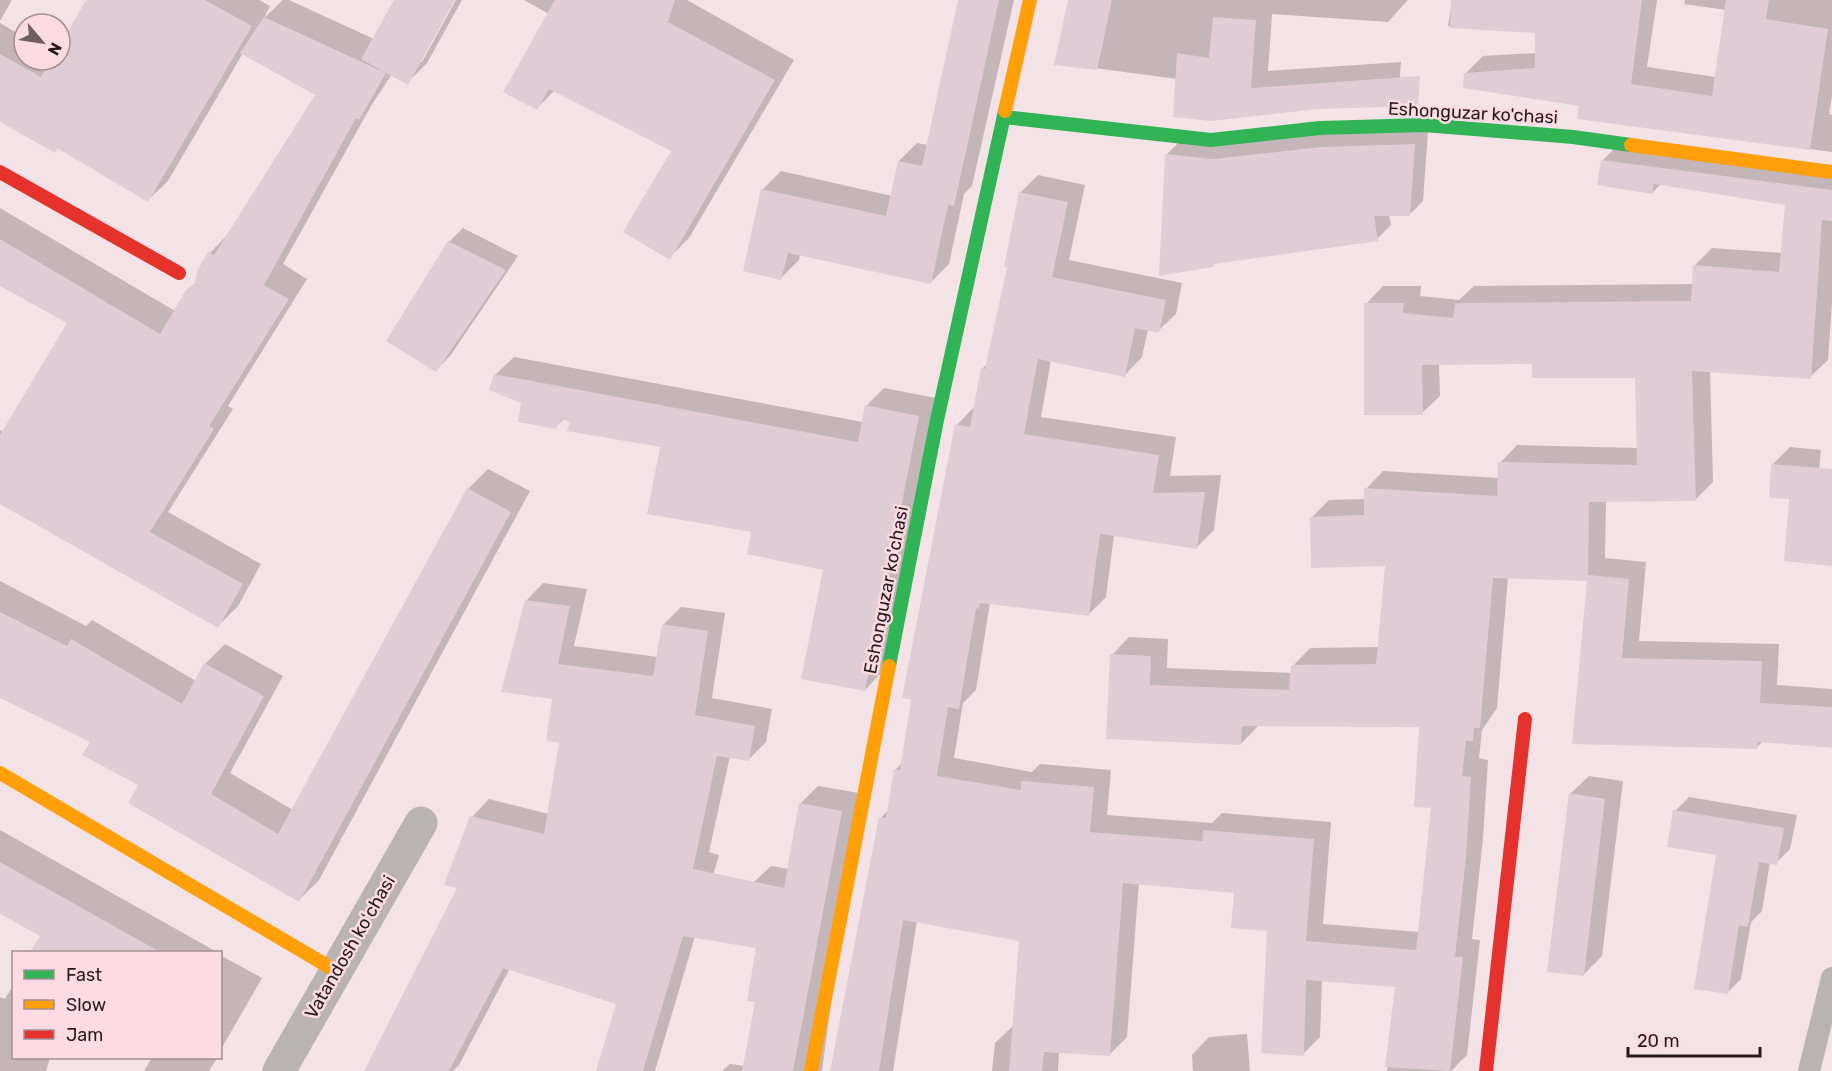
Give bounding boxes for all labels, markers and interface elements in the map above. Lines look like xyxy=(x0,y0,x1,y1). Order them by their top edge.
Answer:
north arrow xyxy=(12,12,72,72)
text: N xyxy=(44,39,66,59)
street label: Eshonguzar ko'chasi xyxy=(1387,98,1559,128)
street label: Eshonguzar ko'chasi xyxy=(859,504,913,676)
street label: Vatandosh koʻchasi xyxy=(300,872,400,1022)
legend xyxy=(12,951,222,1059)
text: Fast xyxy=(66,964,102,986)
text: Slow xyxy=(66,994,106,1016)
scale bar xyxy=(1628,1020,1760,1058)
text: Jam xyxy=(66,1024,103,1046)
text: 20 m xyxy=(1637,1030,1679,1052)

